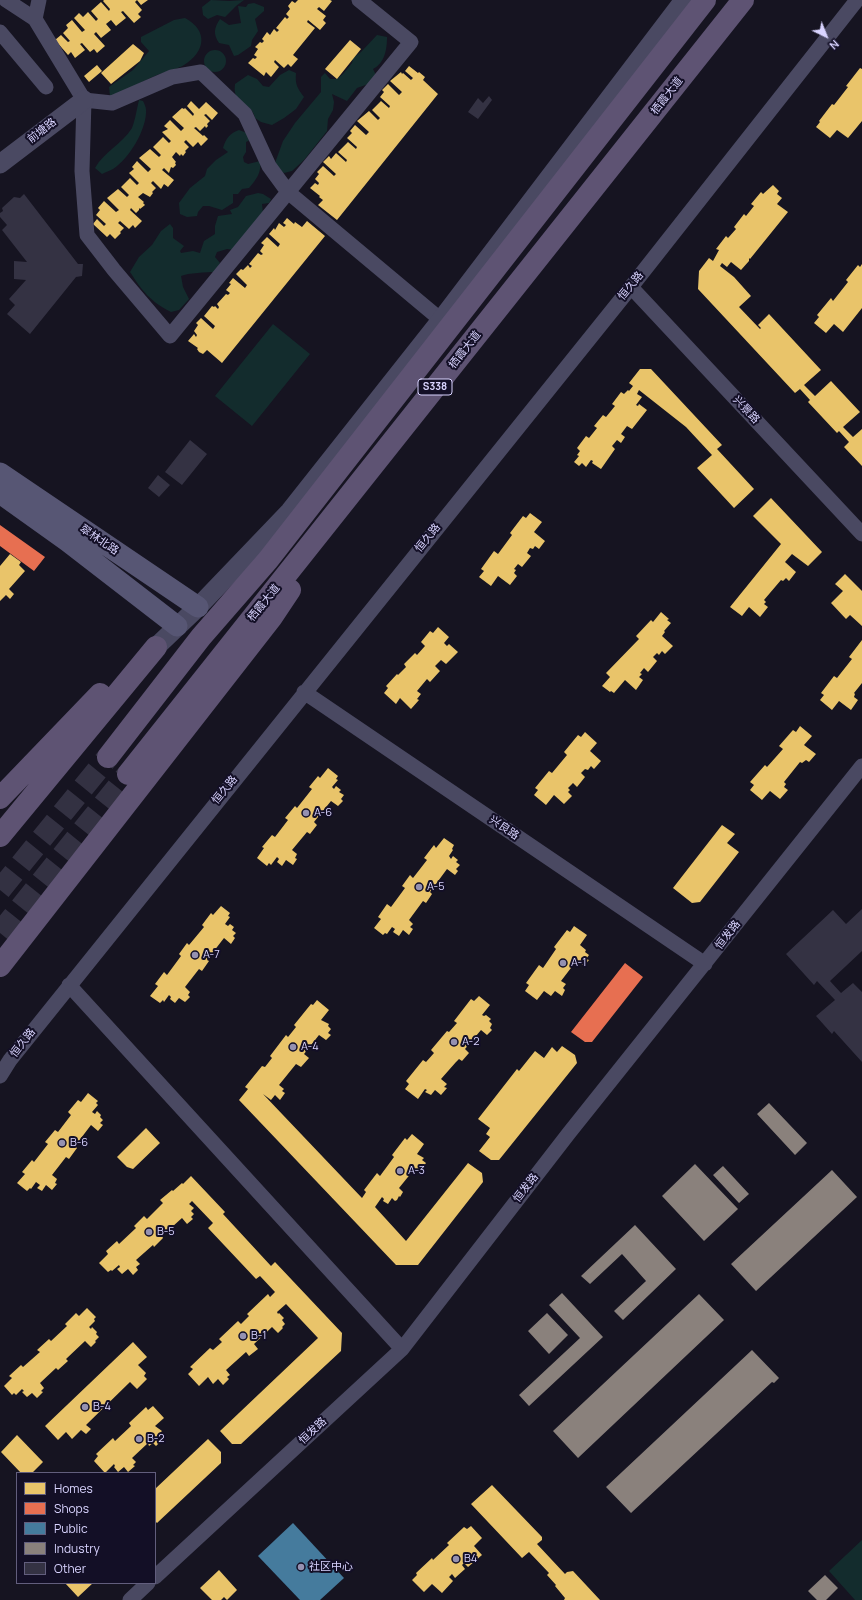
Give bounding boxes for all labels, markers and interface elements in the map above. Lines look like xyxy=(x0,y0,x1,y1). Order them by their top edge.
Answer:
north arrow xyxy=(806,16,846,56)
text: N xyxy=(827,37,843,53)
street label: 栖霞大道 xyxy=(648,75,686,117)
street label: 前塘路 xyxy=(25,116,59,146)
street label: 恒久路 xyxy=(615,269,647,303)
street label: 栖霞大道 xyxy=(446,329,484,371)
road number: S338 xyxy=(418,379,452,395)
street label: 兴景路 xyxy=(730,393,762,427)
street label: 恒久路 xyxy=(412,521,444,555)
street label: 翠林北路 xyxy=(77,522,121,558)
street label: 栖霞大道 xyxy=(245,582,283,624)
street label: 恒久路 xyxy=(209,773,241,807)
place label: A-6 xyxy=(314,806,332,820)
marker: A-6 xyxy=(301,808,311,818)
street label: 兴良路 xyxy=(487,813,521,843)
place label: A-5 xyxy=(427,880,445,894)
marker: A-5 xyxy=(414,882,424,892)
street label: 恒发路 xyxy=(713,918,743,952)
place label: A-7 xyxy=(203,948,220,962)
marker: A-7 xyxy=(190,950,200,960)
place label: A-1 xyxy=(571,956,586,970)
marker: A-1 xyxy=(558,958,568,968)
street label: 恒久路 xyxy=(8,1026,38,1060)
place label: A-2 xyxy=(462,1035,479,1049)
marker: A-2 xyxy=(449,1037,459,1047)
place label: A-4 xyxy=(301,1040,319,1054)
marker: A-4 xyxy=(288,1042,298,1052)
place label: B-6 xyxy=(70,1136,88,1150)
marker: B-6 xyxy=(57,1138,67,1148)
place label: A-3 xyxy=(408,1164,425,1178)
marker: A-3 xyxy=(395,1166,405,1176)
street label: 恒发路 xyxy=(511,1171,541,1205)
place label: B-5 xyxy=(157,1225,175,1239)
marker: B-5 xyxy=(144,1227,154,1237)
place label: B-1 xyxy=(251,1329,267,1343)
marker: B-1 xyxy=(238,1331,248,1341)
place label: B-4 xyxy=(93,1400,111,1414)
marker: B-4 xyxy=(80,1402,90,1412)
street label: 恒发路 xyxy=(296,1415,330,1447)
place label: B-2 xyxy=(147,1432,165,1446)
marker: B-2 xyxy=(134,1434,144,1444)
legend xyxy=(16,1472,156,1584)
text: Homes xyxy=(54,1480,93,1497)
text: Shops xyxy=(54,1500,89,1517)
text: Public xyxy=(54,1520,88,1537)
text: Industry xyxy=(54,1540,100,1557)
place label: B4 xyxy=(464,1552,477,1566)
marker: B4 xyxy=(451,1554,461,1564)
text: Other xyxy=(54,1560,86,1577)
place label: 社区中心 xyxy=(309,1560,353,1574)
marker: 社区中心 xyxy=(296,1562,306,1572)

